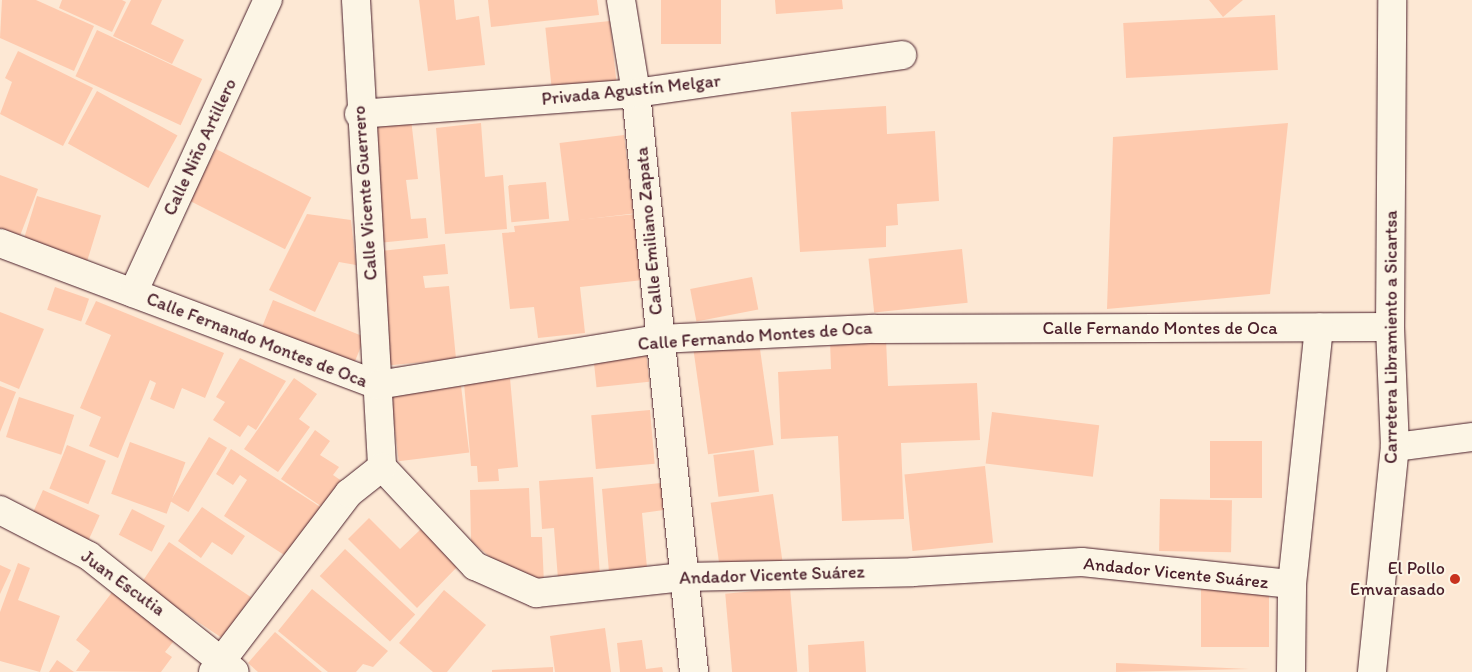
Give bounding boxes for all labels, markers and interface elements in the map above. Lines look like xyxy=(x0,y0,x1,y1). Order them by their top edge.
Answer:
street label: Privada Agustín Melgar xyxy=(541,70,721,110)
street label: Calle Niño Artillero xyxy=(159,75,241,219)
street label: Calle Vicente Guerrero xyxy=(348,105,382,281)
street label: Calle Emiliano Zapata xyxy=(631,145,667,317)
street label: Carretera Libramiento a Sicartsa xyxy=(1380,211,1402,463)
street label: Calle Fernando Montes de Oca xyxy=(144,288,370,392)
street label: Calle Fernando Montes de Oca xyxy=(637,317,873,355)
street label: Calle Fernando Montes de Oca xyxy=(1043,317,1277,339)
street label: Juan Escutia xyxy=(77,545,169,621)
street label: Andador Vicente Suárez xyxy=(1083,553,1269,593)
place label: El Pollo Emvarasado xyxy=(1350,558,1445,600)
street label: Andador Vicente Suárez xyxy=(679,561,865,589)
marker: El Pollo Emvarasado xyxy=(1449,573,1461,585)

